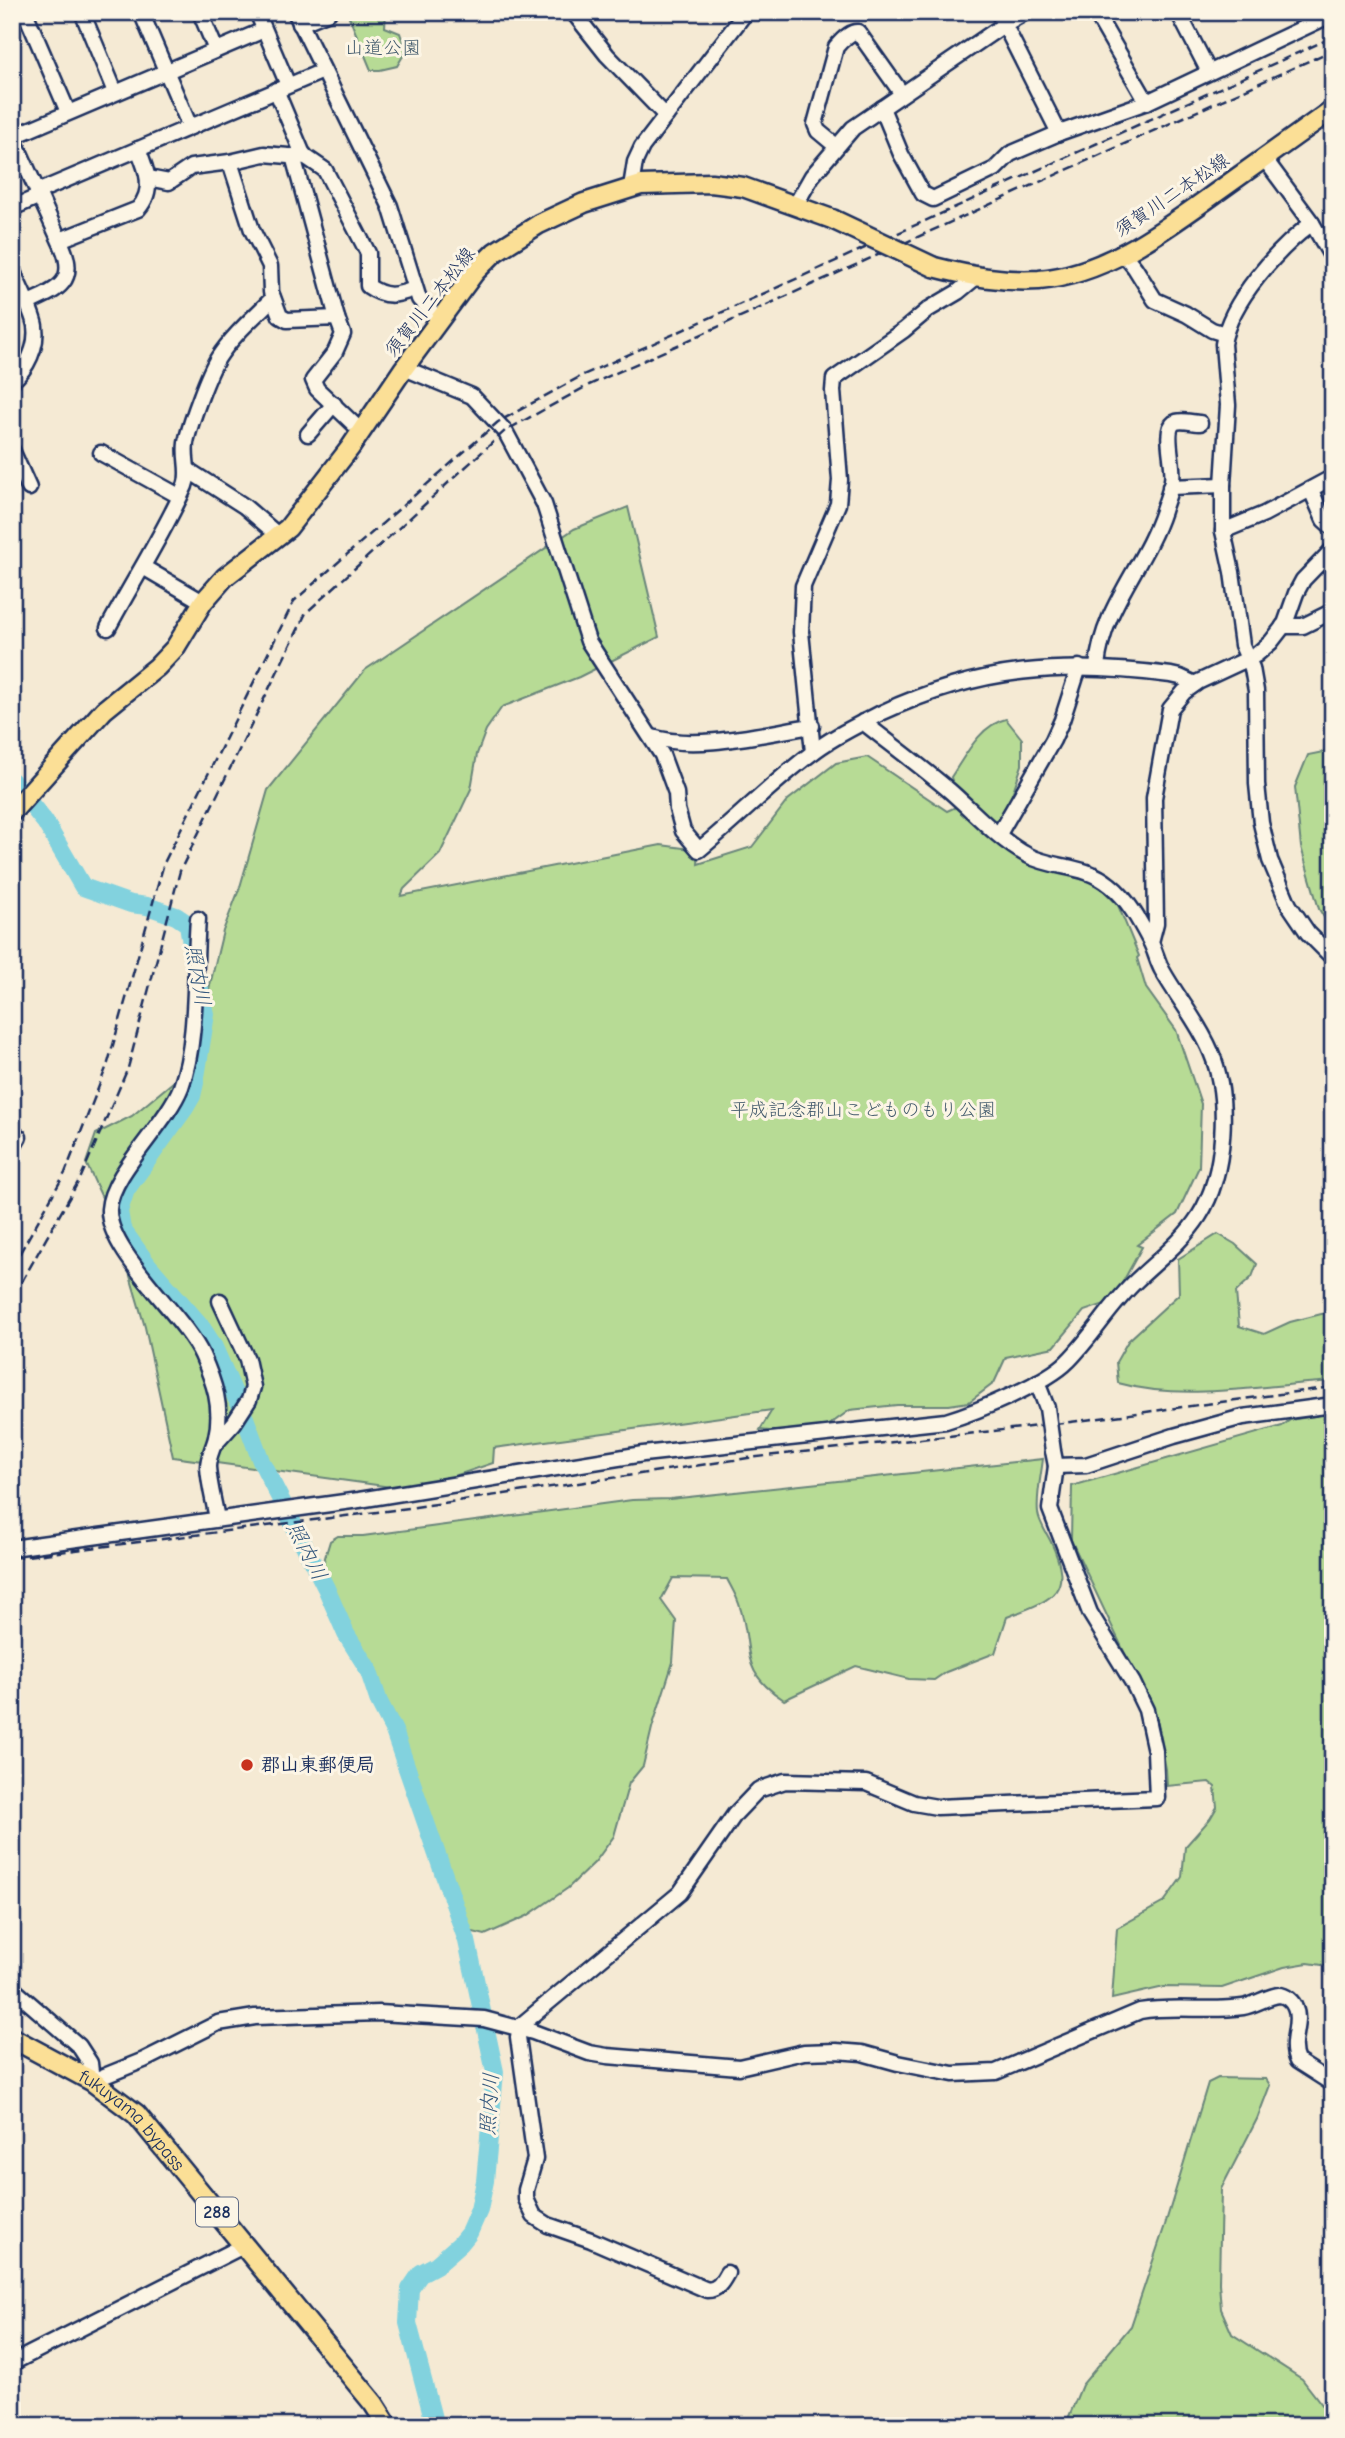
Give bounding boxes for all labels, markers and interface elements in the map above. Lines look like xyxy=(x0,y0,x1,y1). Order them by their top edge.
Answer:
park label: 山道公園 xyxy=(345,37,421,59)
street label: 須賀川二本松線 xyxy=(1111,149,1233,241)
street label: 須賀川二本松線 xyxy=(380,243,480,361)
water label: 照内川 xyxy=(181,942,215,1008)
park label: 平成記念郡山こどものもり公園 xyxy=(730,1099,996,1121)
water label: 照内川 xyxy=(282,1517,332,1585)
place label: 郡山東郵便局 xyxy=(261,1754,375,1776)
marker: 郡山東郵便局 xyxy=(239,1757,255,1773)
street label: fukuyama bypass xyxy=(75,2065,189,2175)
water label: 照内川 xyxy=(475,2072,503,2136)
road number: 288 xyxy=(196,2198,238,2226)

